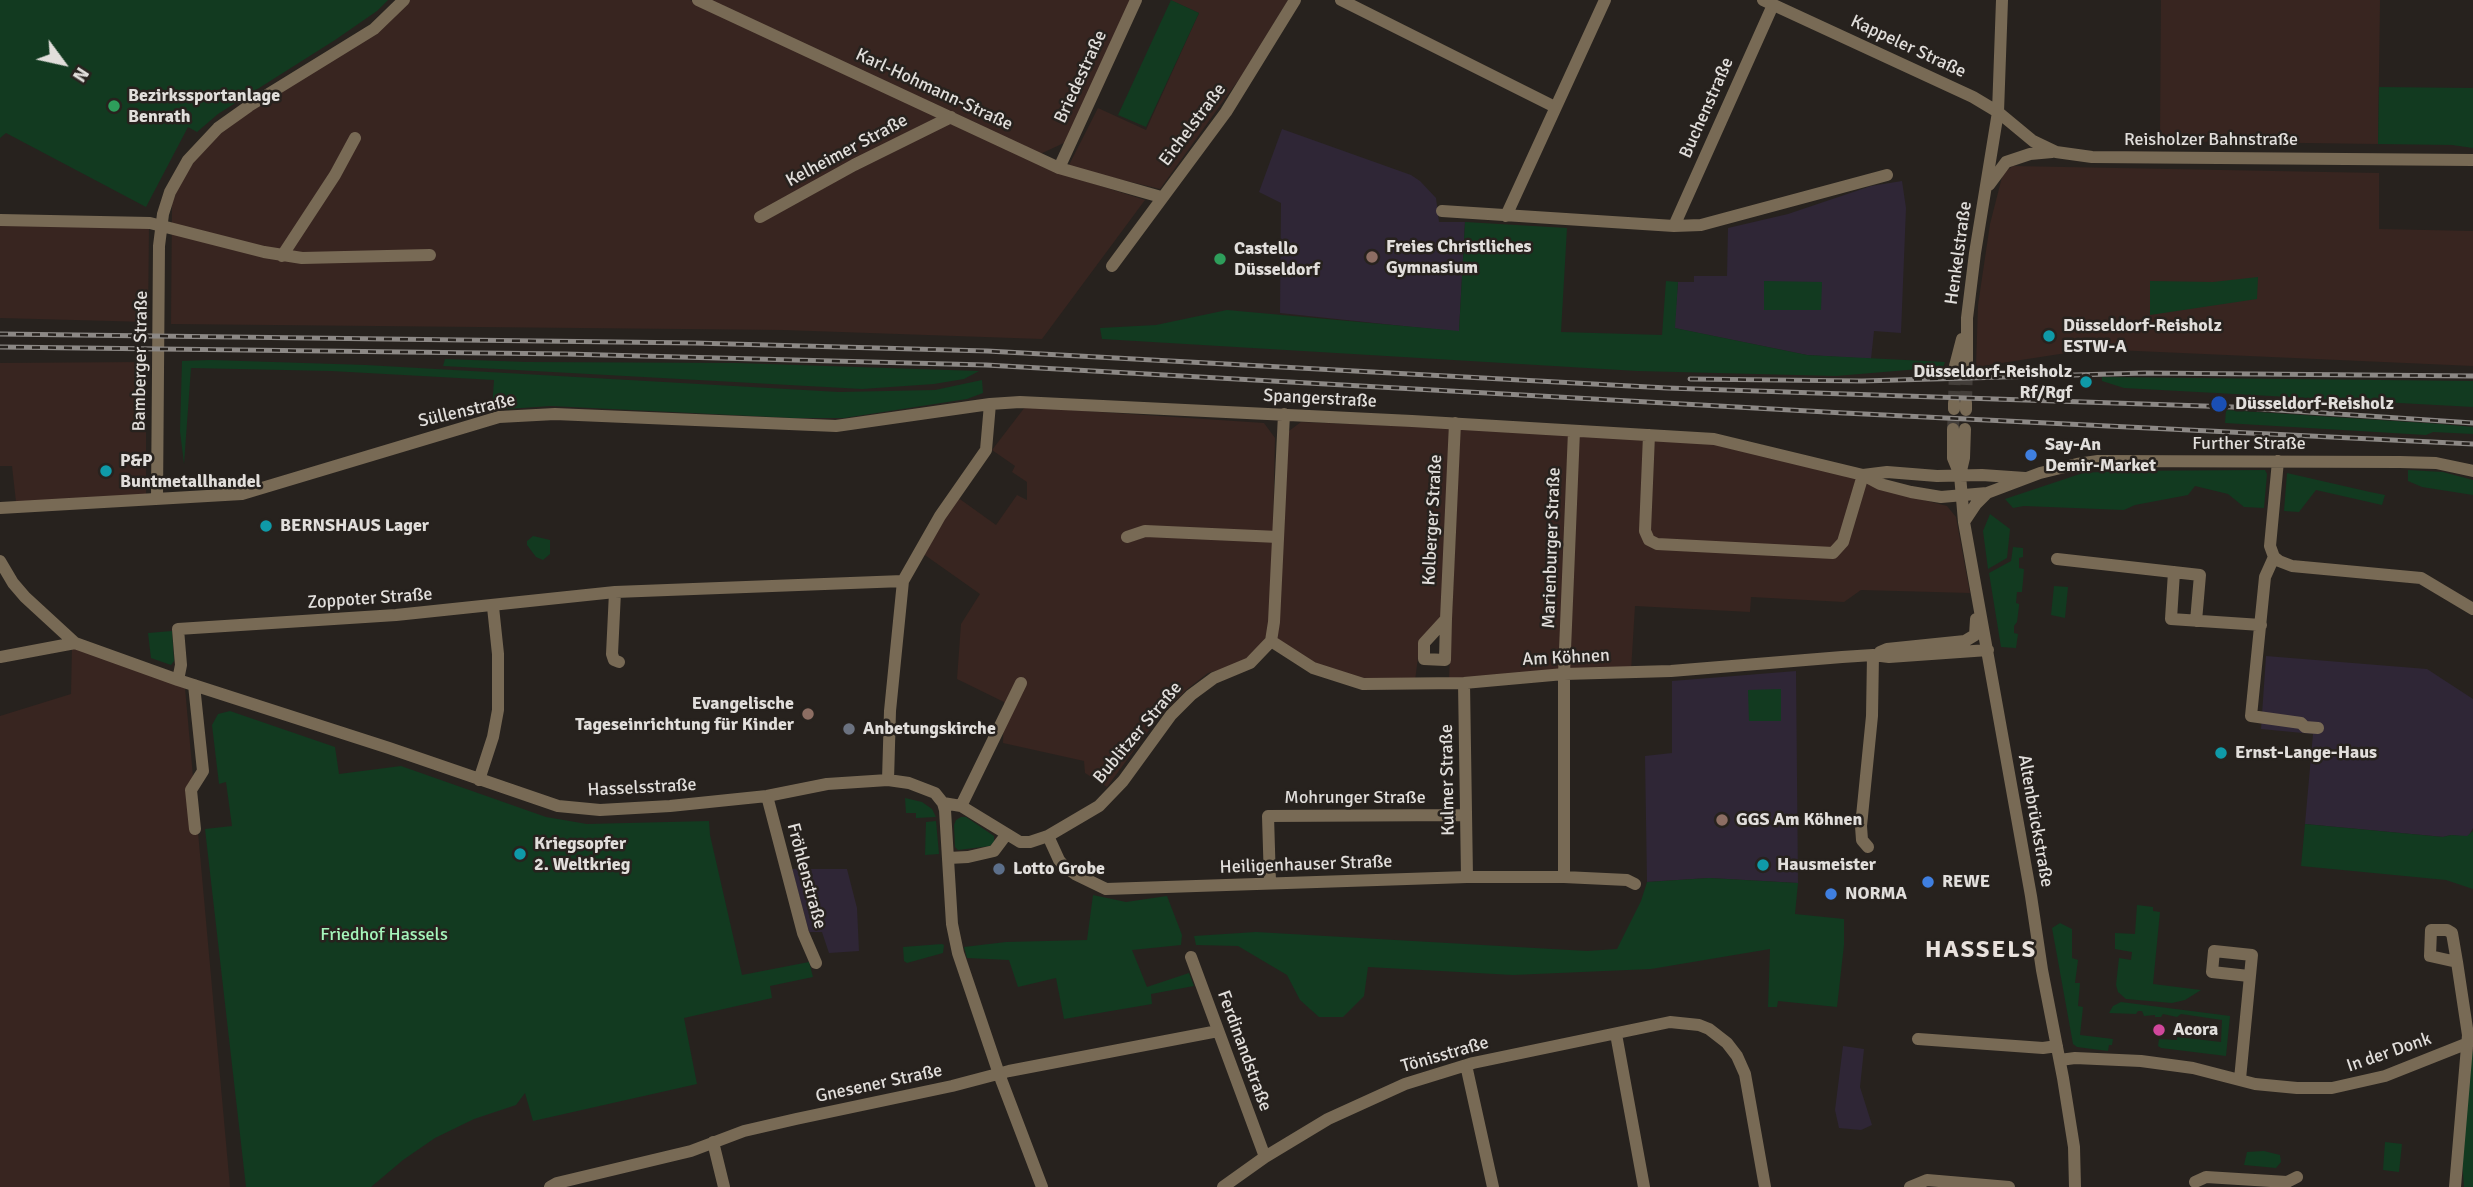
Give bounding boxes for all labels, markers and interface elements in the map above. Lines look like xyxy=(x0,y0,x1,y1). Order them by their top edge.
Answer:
street label: Kappeler Straße xyxy=(1847,11,1969,83)
street label: Briedestraße xyxy=(1050,27,1112,127)
north arrow xyxy=(28,28,98,98)
street label: Karl-Hohmann-Straße xyxy=(852,44,1016,136)
street label: Buchenstraße xyxy=(1675,54,1739,162)
text: N xyxy=(67,62,94,87)
street label: Eichelstraße xyxy=(1155,79,1231,171)
place label: Bezirkssportanlage Benrath xyxy=(128,85,280,128)
marker: Bezirkssportanlage Benrath xyxy=(106,98,122,114)
street label: Kelheimer Straße xyxy=(783,110,911,192)
street label: Reisholzer Bahnstraße xyxy=(2124,129,2298,151)
street label: Henkelstraße xyxy=(1941,200,1977,306)
place label: Freies Christliches Gymnasium xyxy=(1386,236,1532,278)
place label: Castello Düsseldorf xyxy=(1234,238,1320,280)
marker: Freies Christliches Gymnasium xyxy=(1364,249,1380,265)
marker: Castello Düsseldorf xyxy=(1212,251,1228,267)
street label: Bamberger Straße xyxy=(129,291,153,431)
place label: Düsseldorf-Reisholz ESTW-A xyxy=(2063,315,2222,358)
marker: Düsseldorf-Reisholz ESTW-A xyxy=(2041,328,2057,344)
place label: Düsseldorf-Reisholz Rf/Rgf xyxy=(1913,361,2072,404)
marker: Düsseldorf-Reisholz Rf/Rgf xyxy=(2078,374,2094,390)
street label: Spangerstraße xyxy=(1263,385,1377,413)
street label: Süllenstraße xyxy=(416,389,518,433)
place label: Düsseldorf-Reisholz xyxy=(2235,393,2394,415)
marker: Düsseldorf-Reisholz xyxy=(2209,394,2229,414)
street label: Further Straße xyxy=(2192,433,2306,455)
place label: Say-An Demir-Market xyxy=(2045,434,2156,476)
marker: Say-An Demir-Market xyxy=(2023,447,2039,463)
place label: P&P Buntmetallhandel xyxy=(120,450,261,492)
street label: Kolberger Straße xyxy=(1419,454,1447,586)
marker: P&P Buntmetallhandel xyxy=(98,463,114,479)
street label: Marienburger Straße xyxy=(1538,467,1566,629)
place label: BERNSHAUS Lager xyxy=(280,515,429,537)
marker: BERNSHAUS Lager xyxy=(258,518,274,534)
street label: Zoppoter Straße xyxy=(307,584,433,614)
street label: Am Köhnen xyxy=(1522,645,1610,671)
street label: Bublitzer Straße xyxy=(1089,678,1187,788)
place label: Evangelische Tageseinrichtung für Kinder xyxy=(575,693,794,736)
marker: Evangelische Tageseinrichtung für Kinder xyxy=(800,706,816,722)
place label: Anbetungskirche xyxy=(863,718,996,740)
marker: Anbetungskirche xyxy=(841,721,857,737)
street label: Kulmer Straße xyxy=(1436,724,1460,836)
place label: Ernst-Lange-Haus xyxy=(2235,742,2377,764)
marker: Ernst-Lange-Haus xyxy=(2213,745,2229,761)
street label: Altenbrückstraße xyxy=(2013,753,2057,889)
street label: Hasselsstraße xyxy=(587,774,697,802)
street label: Mohrunger Straße xyxy=(1284,787,1426,809)
place label: GGS Am Köhnen xyxy=(1736,809,1862,831)
marker: GGS Am Köhnen xyxy=(1714,812,1730,828)
street label: Fröhlenstraße xyxy=(782,821,830,931)
place label: Kriegsopfer 2. Weltkrieg xyxy=(534,833,630,876)
marker: Kriegsopfer 2. Weltkrieg xyxy=(512,846,528,862)
street label: Heiligenhauser Straße xyxy=(1219,851,1393,879)
place label: Hausmeister xyxy=(1777,854,1876,876)
marker: Hausmeister xyxy=(1755,857,1771,873)
place label: Lotto Grobe xyxy=(1013,858,1105,880)
marker: Lotto Grobe xyxy=(991,861,1007,877)
place label: REWE xyxy=(1942,871,1990,893)
marker: REWE xyxy=(1920,874,1936,890)
place label: NORMA xyxy=(1845,883,1907,905)
marker: NORMA xyxy=(1823,886,1839,902)
park label: Friedhof Hassels xyxy=(320,924,448,946)
district label: HASSELS xyxy=(1926,937,2036,965)
street label: Ferdinandstraße xyxy=(1212,988,1276,1114)
place label: Acora xyxy=(2173,1019,2218,1041)
marker: Acora xyxy=(2151,1022,2167,1038)
street label: In der Donk xyxy=(2344,1028,2434,1078)
street label: Tönisstraße xyxy=(1399,1032,1491,1078)
street label: Gnesener Straße xyxy=(814,1060,944,1108)

